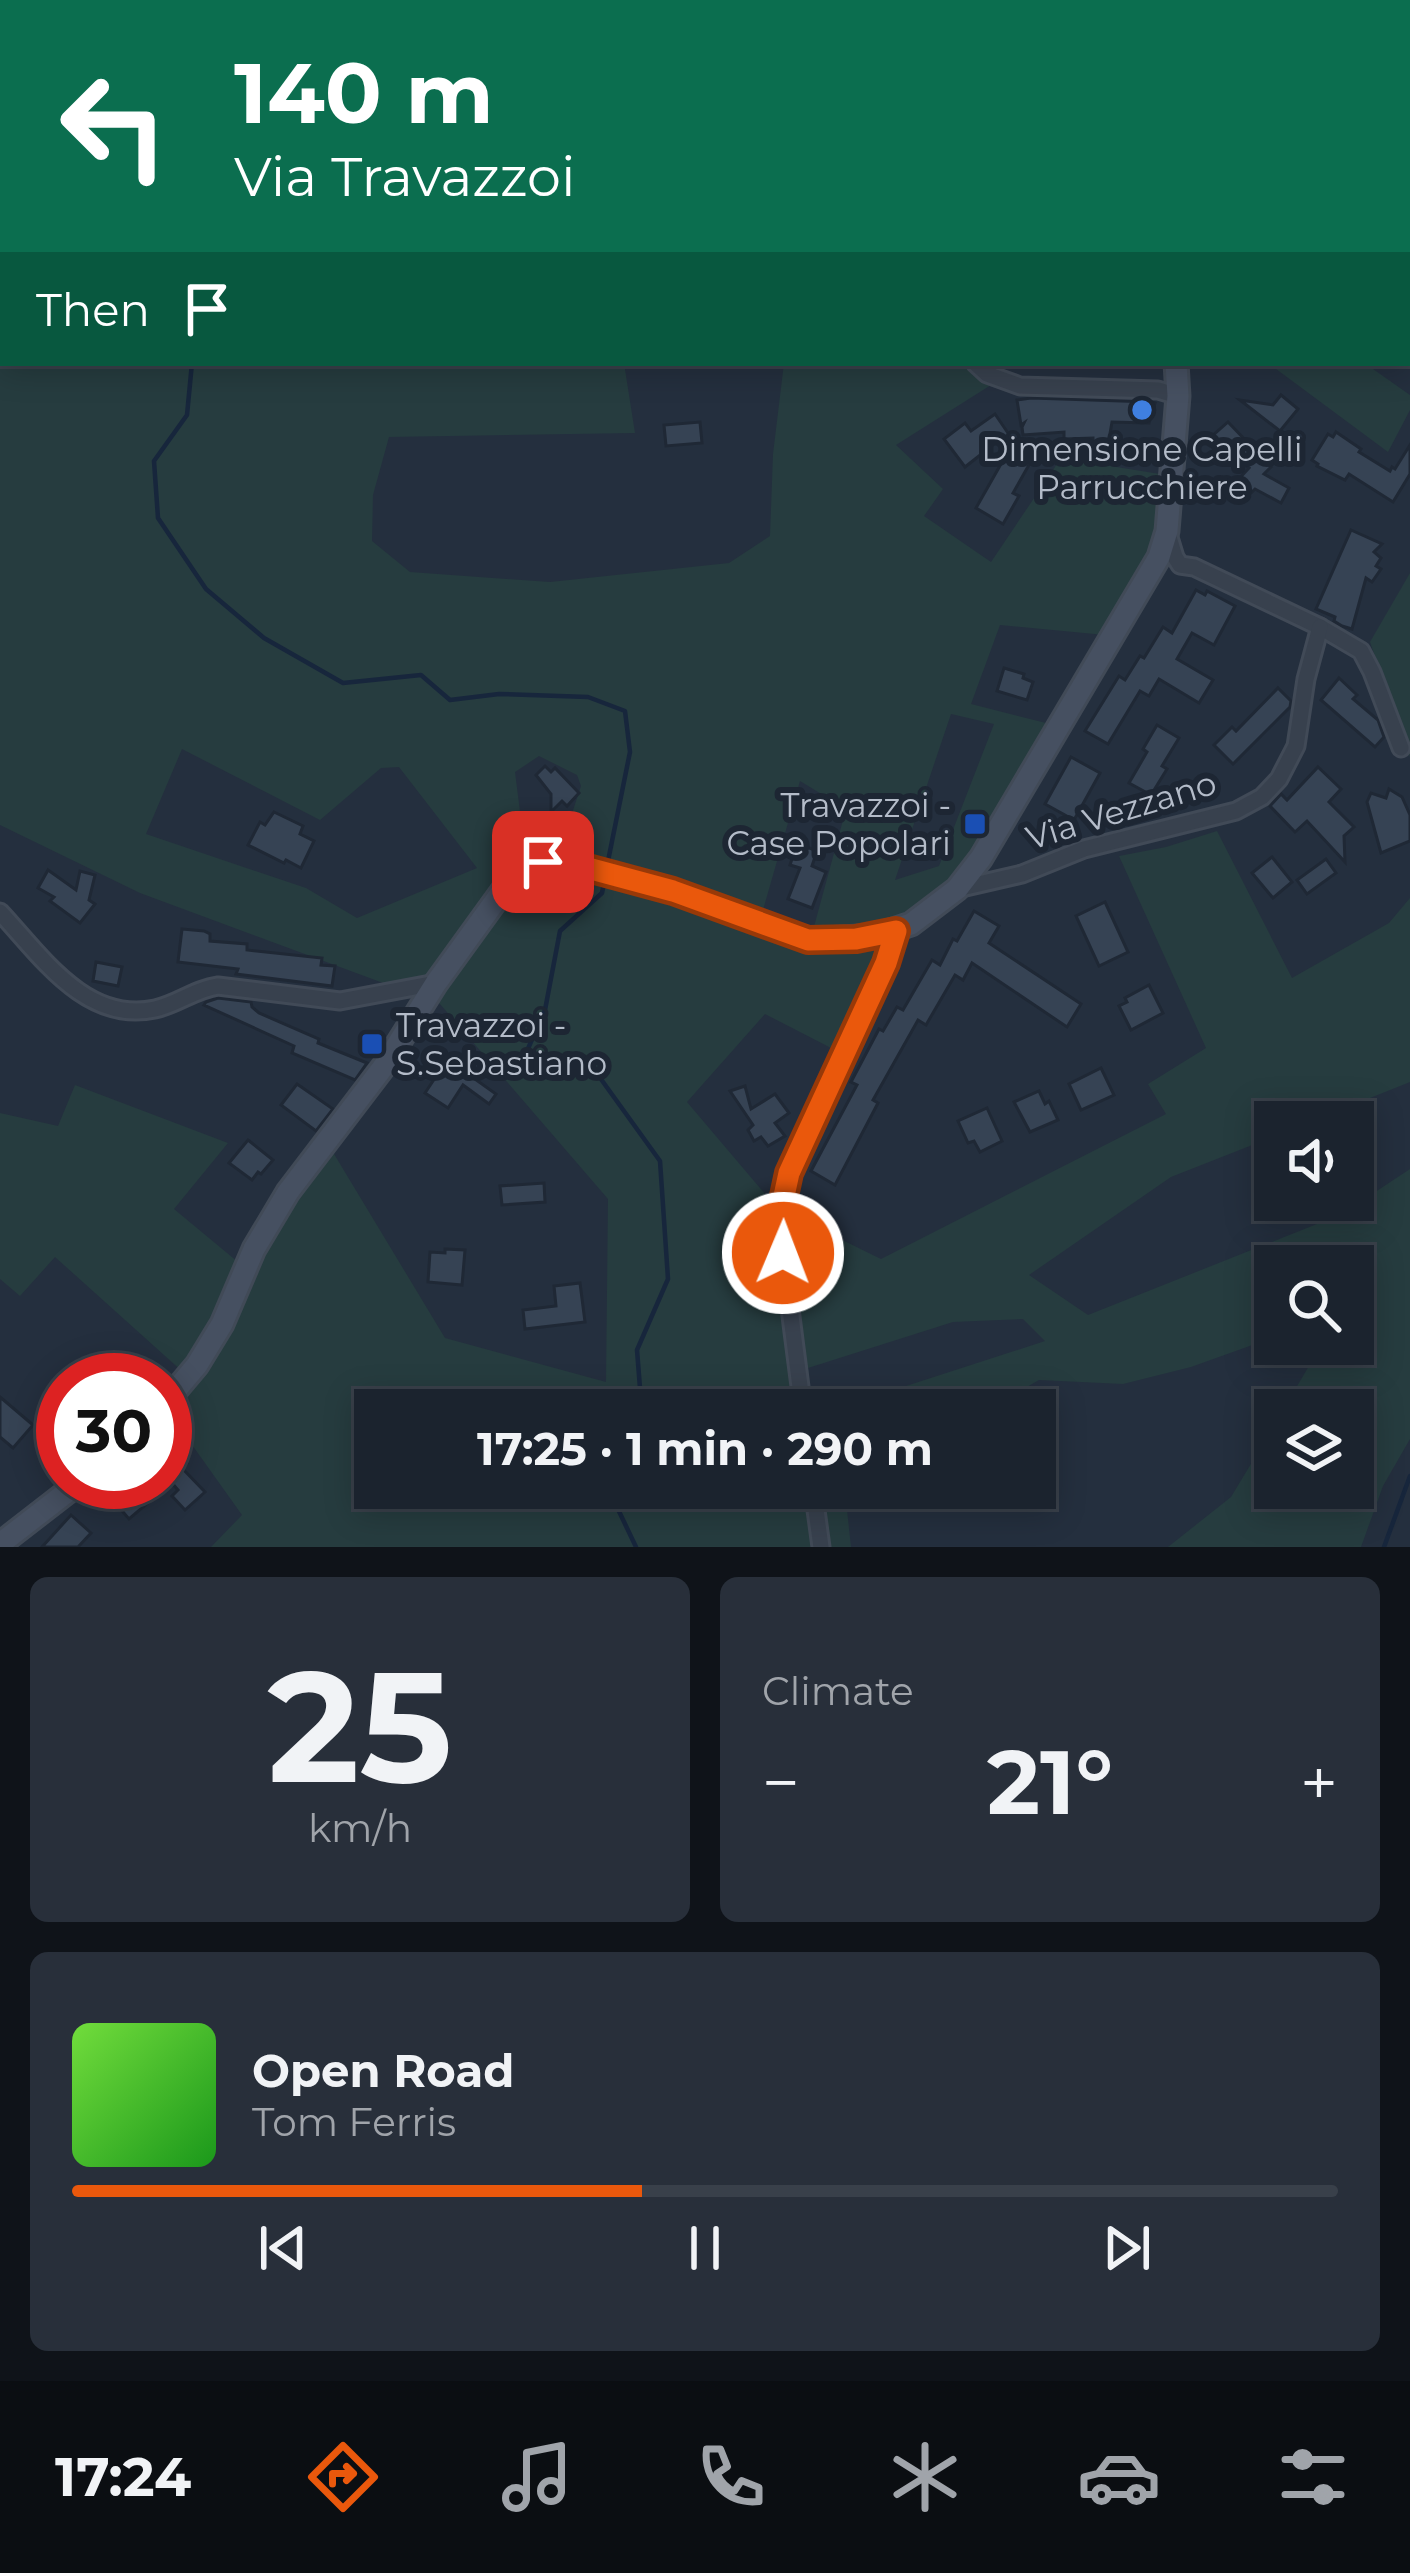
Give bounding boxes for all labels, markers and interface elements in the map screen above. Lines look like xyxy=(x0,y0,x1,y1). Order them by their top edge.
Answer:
text: 140 m xyxy=(234,42,494,144)
icon: left xyxy=(36,48,192,204)
text: Via Travazzoi xyxy=(234,144,575,210)
icon: arrive xyxy=(174,276,240,342)
text: Then xyxy=(36,282,150,337)
marker: Dimensione Capelli Parrucchiere xyxy=(1129,397,1155,423)
place label: Dimensione Capelli Parrucchiere xyxy=(981,429,1303,507)
street label: Via Vezzano xyxy=(1021,762,1221,858)
place label: Travazzoi - Case Popolari xyxy=(726,785,951,863)
pin xyxy=(492,811,594,913)
marker: Travazzoi - Case Popolari xyxy=(962,811,988,837)
icon: arrive xyxy=(510,829,576,895)
place label: Travazzoi - S.Sebastiano xyxy=(396,1005,607,1083)
marker: Travazzoi - S.Sebastiano xyxy=(359,1031,385,1057)
map controls xyxy=(1254,1101,1374,1509)
button: sound xyxy=(1254,1101,1374,1221)
position arrow xyxy=(720,1190,846,1316)
button: search xyxy=(1254,1245,1374,1365)
speed limit sign: 30 xyxy=(36,1353,192,1509)
button: layers xyxy=(1254,1389,1374,1509)
text: 17:25 · 1 min · 290 m xyxy=(477,1421,933,1476)
text: 25 xyxy=(268,1631,452,1821)
text: Climate xyxy=(762,1667,914,1715)
text: 21° xyxy=(987,1727,1113,1837)
text: − xyxy=(762,1742,800,1823)
text: + xyxy=(1300,1742,1338,1823)
text: km/h xyxy=(308,1804,412,1852)
text: Open Road xyxy=(252,2043,514,2098)
text: Tom Ferris xyxy=(252,2098,456,2146)
icon: previous xyxy=(250,2215,316,2281)
icon: pause xyxy=(672,2215,738,2281)
icon: next xyxy=(1094,2215,1160,2281)
icon: directions xyxy=(301,2435,385,2519)
icon: music xyxy=(495,2435,579,2519)
icon: phone xyxy=(689,2435,773,2519)
icon: climate xyxy=(883,2435,967,2519)
icon: car xyxy=(1077,2435,1161,2519)
icon: filters xyxy=(1271,2435,1355,2519)
text: 17:24 xyxy=(55,2444,191,2510)

